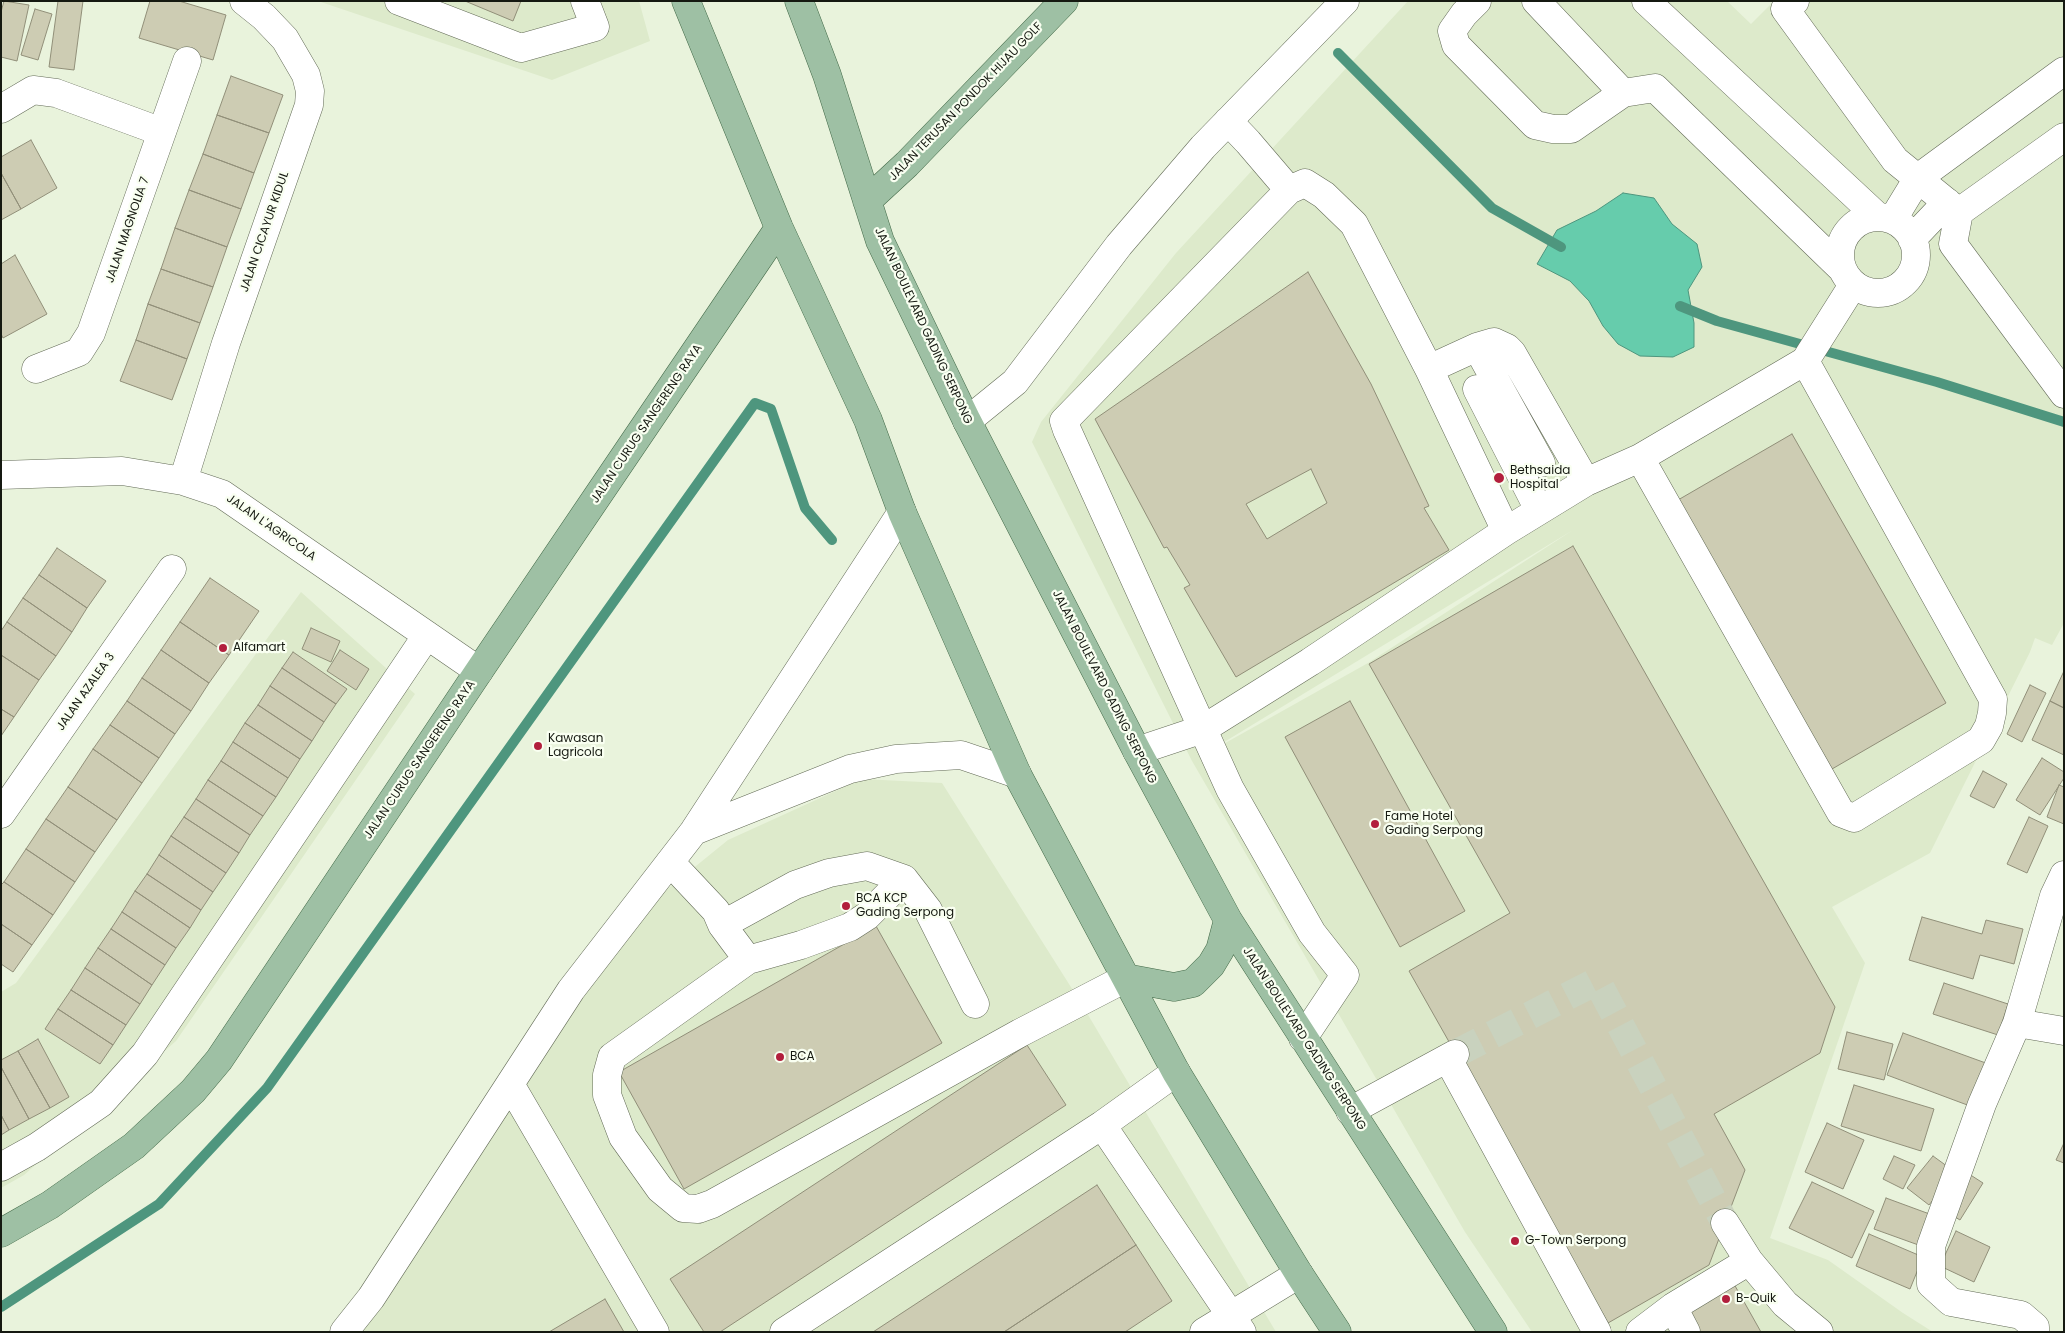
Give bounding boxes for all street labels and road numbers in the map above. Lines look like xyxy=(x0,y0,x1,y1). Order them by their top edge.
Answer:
street label: JALAN TERUSAN PONDOK HIJAU GOLF xyxy=(886,20,1046,184)
street label: JALAN CICAYUR KIDUL xyxy=(238,170,292,294)
street label: JALAN MAGNOLIA 7 xyxy=(103,175,153,285)
street label: JALAN BOULEVARD GADING SERPONG xyxy=(871,225,975,427)
street label: JALAN CURUG SANGERENG RAYA xyxy=(588,342,706,506)
street label: JALAN L'AGRICOLA xyxy=(223,492,319,564)
street label: JALAN BOULEVARD GADING SERPONG xyxy=(1049,588,1159,786)
street label: JALAN AZALEA 3 xyxy=(54,650,118,734)
street label: JALAN CURUG SANGERENG RAYA xyxy=(361,678,479,842)
street label: JALAN BOULEVARD GADING SERPONG xyxy=(1239,945,1369,1133)

